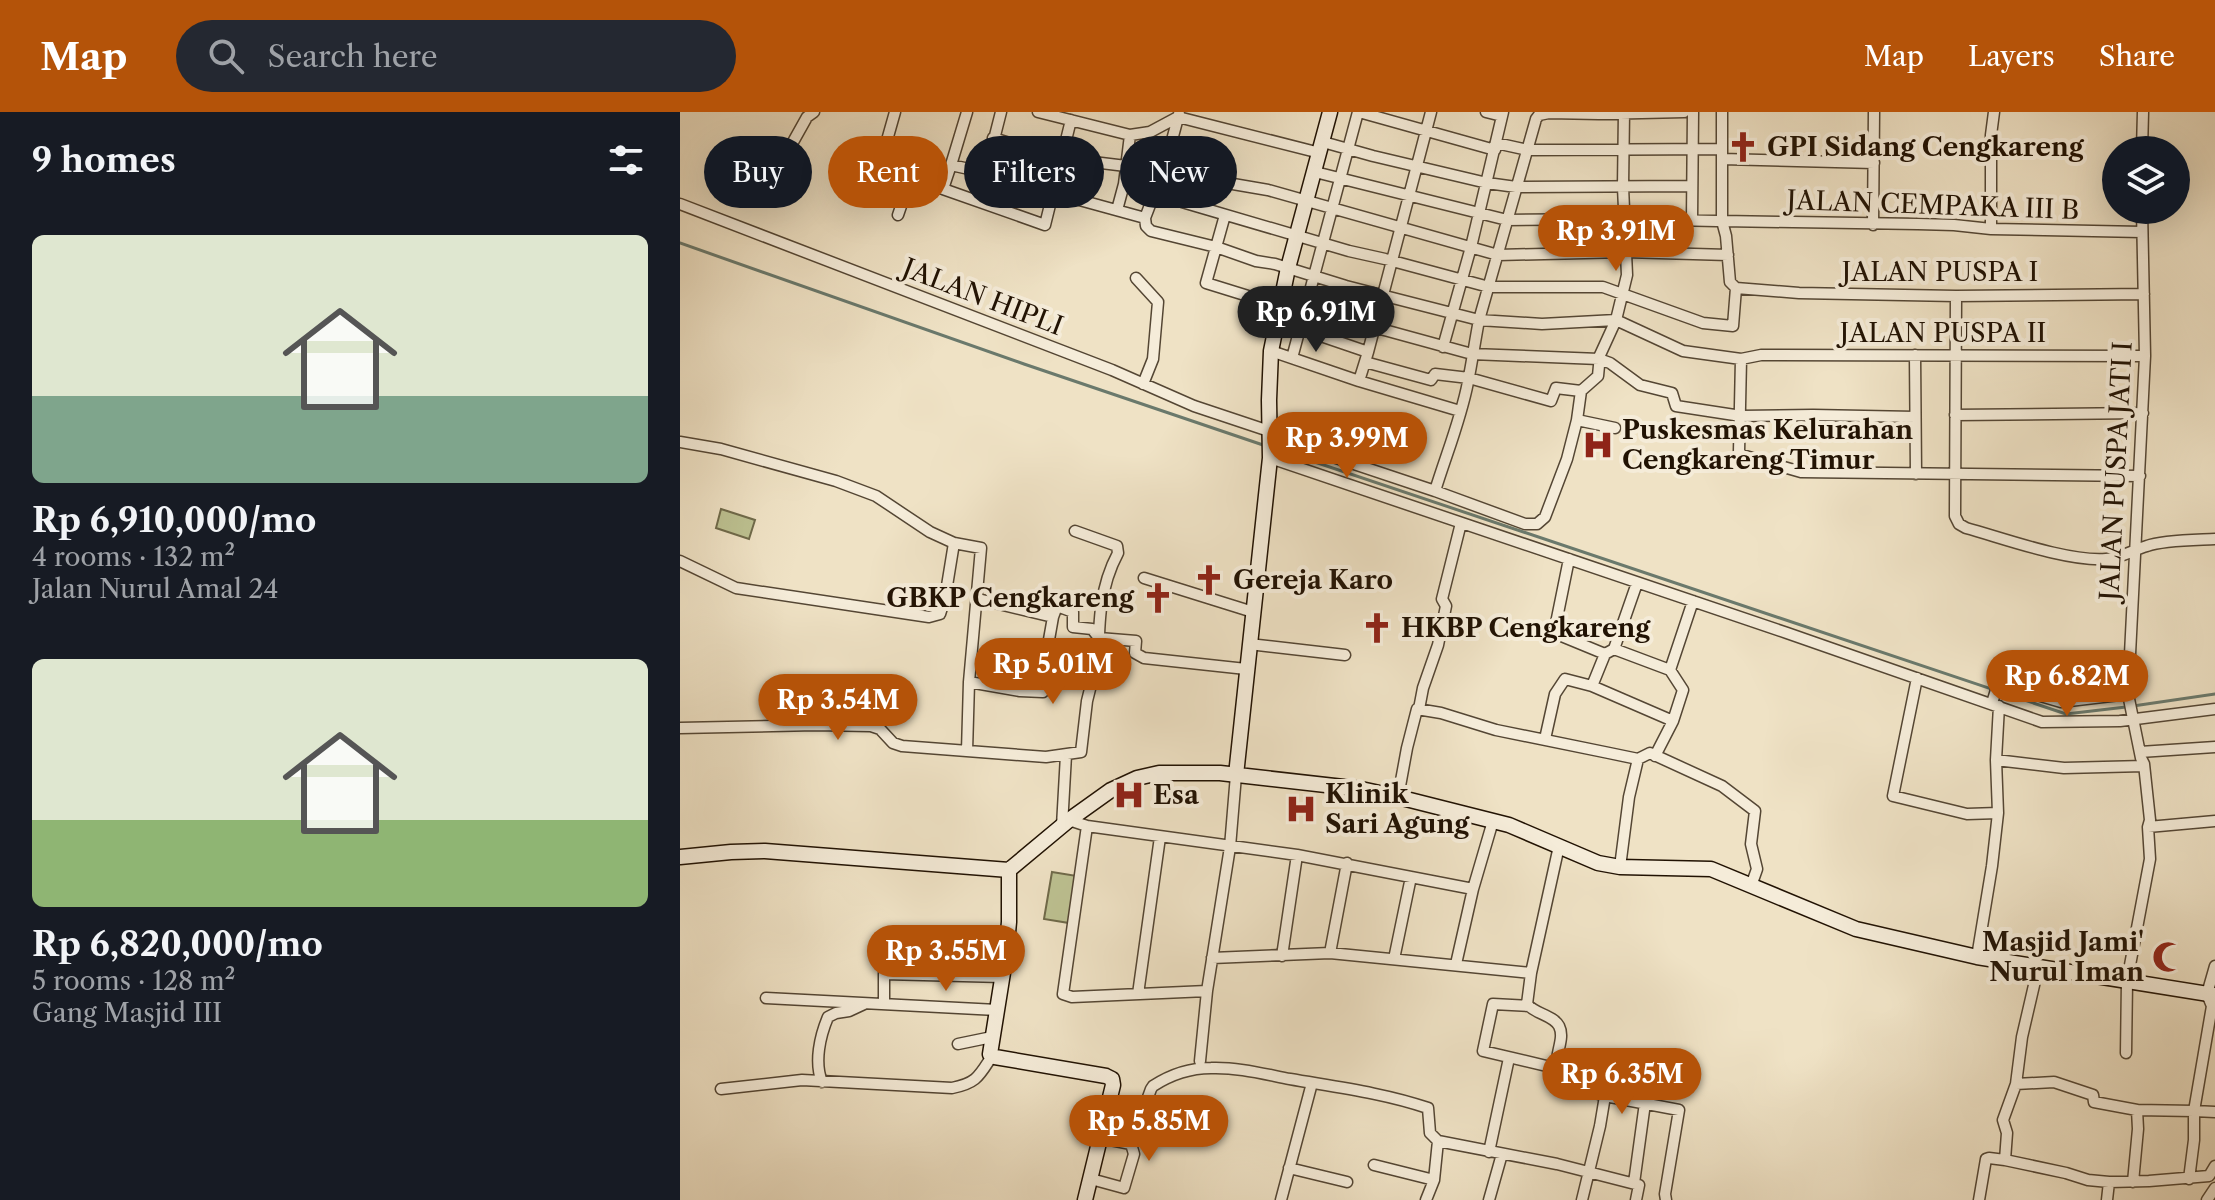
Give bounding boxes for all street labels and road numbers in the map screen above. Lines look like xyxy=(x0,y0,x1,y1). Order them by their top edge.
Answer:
street label: JALAN CEMPAKA III B xyxy=(1782,184,2080,226)
street label: JALAN HIPLI xyxy=(895,250,1068,342)
street label: JALAN PUSPA I xyxy=(1838,256,2038,288)
street label: JALAN PUSPA II xyxy=(1836,317,2046,349)
street label: JALAN PUSPA JATI I xyxy=(2093,341,2139,605)

